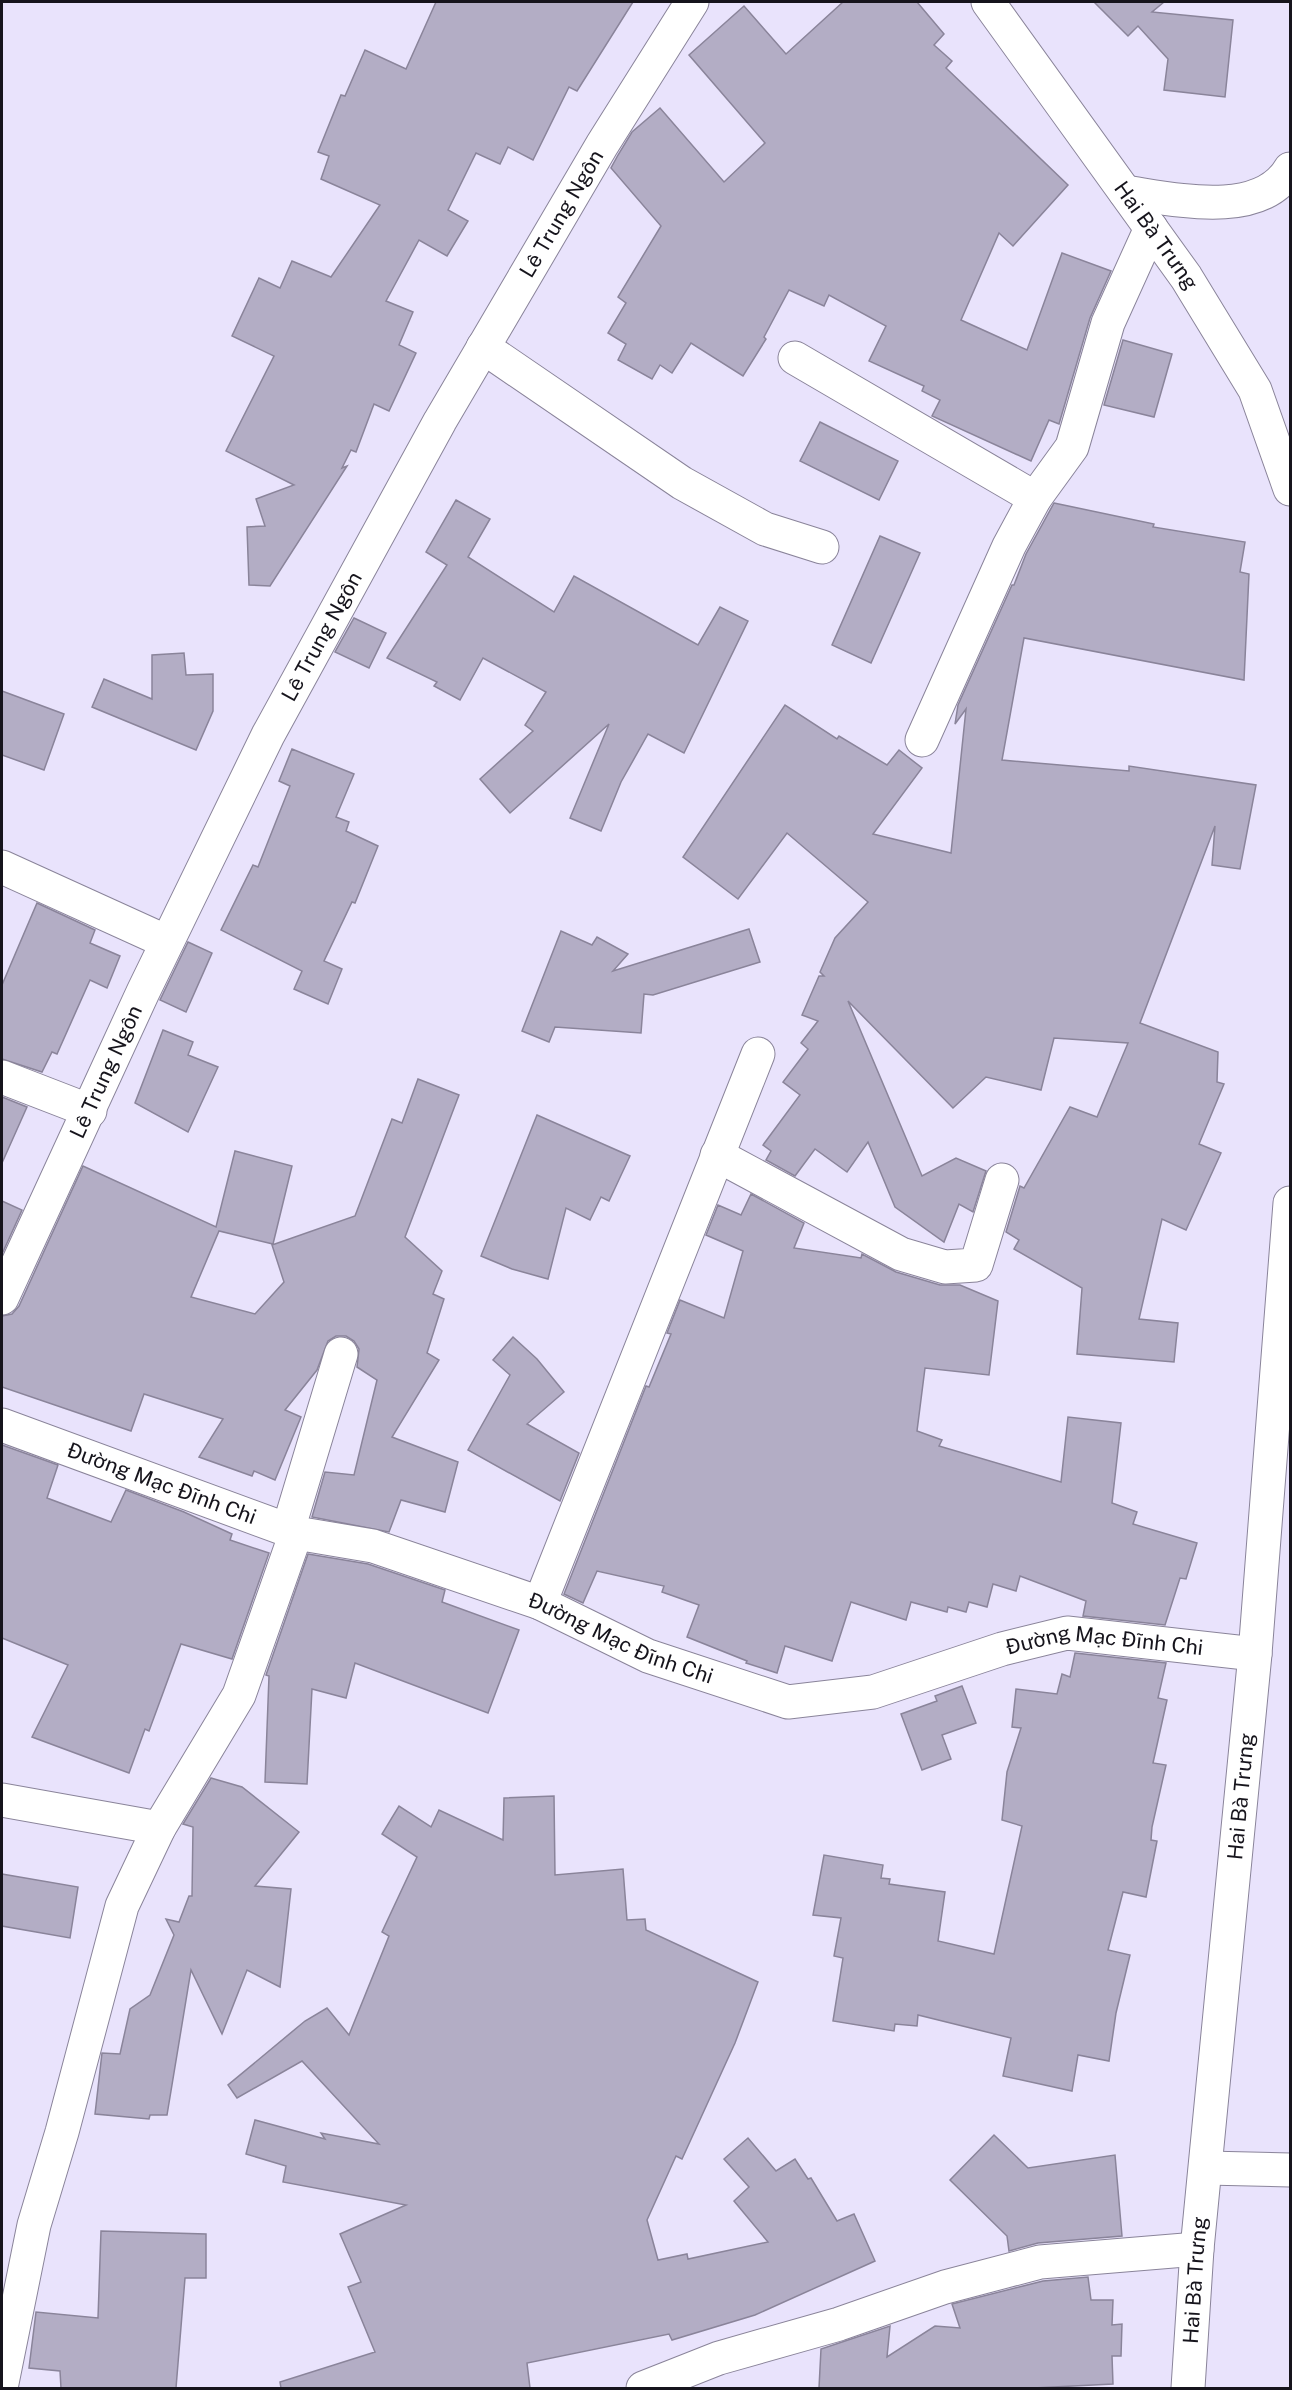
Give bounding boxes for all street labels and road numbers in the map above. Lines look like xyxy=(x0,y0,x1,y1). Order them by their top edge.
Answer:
street label: Lê Trung Ngôn xyxy=(514,145,608,282)
street label: Hai Bà Trưng xyxy=(1109,176,1204,294)
street label: Lê Trung Ngôn xyxy=(276,567,367,705)
street label: Lê Trung Ngôn xyxy=(64,1001,147,1142)
street label: Đường Mạc Đĩnh Chi xyxy=(64,1437,260,1529)
street label: Đường Mạc Đĩnh Chi xyxy=(525,1587,716,1689)
street label: Đường Mạc Đĩnh Chi xyxy=(1003,1620,1204,1660)
street label: Hai Bà Trưng xyxy=(1222,1732,1259,1861)
street label: Hai Bà Trưng xyxy=(1178,2215,1212,2345)

